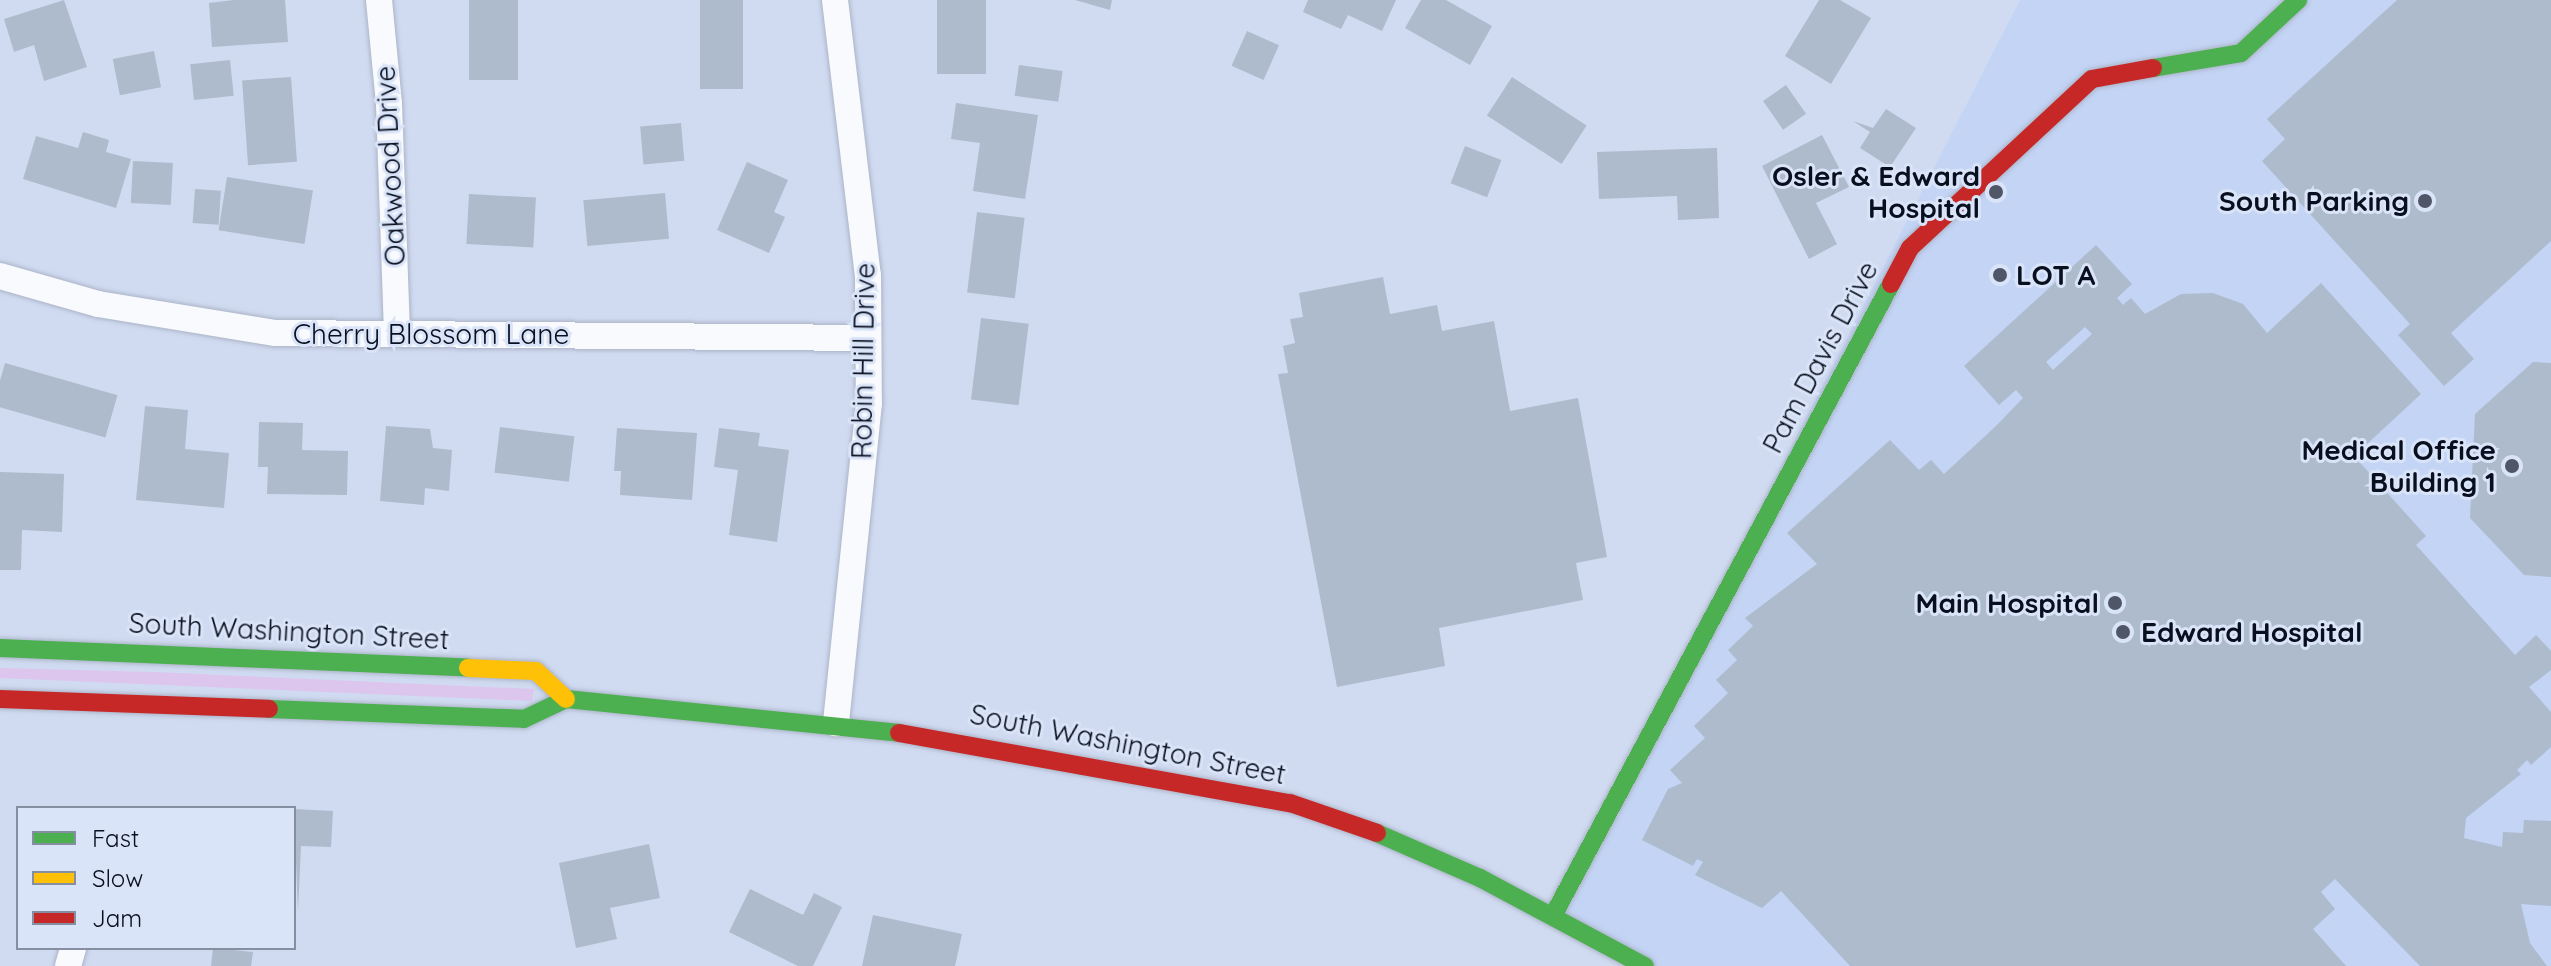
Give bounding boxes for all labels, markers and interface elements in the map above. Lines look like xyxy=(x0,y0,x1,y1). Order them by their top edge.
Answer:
street label: Oakwood Drive xyxy=(368,65,412,267)
place label: Osler & Edward Hospital xyxy=(1772,159,1980,225)
marker: Osler & Edward Hospital xyxy=(1987,183,2005,201)
place label: South Parking xyxy=(2219,184,2409,218)
marker: South Parking xyxy=(2416,192,2434,210)
street label: Pam Davis Drive xyxy=(1755,255,1885,459)
place label: LOT A xyxy=(2016,258,2095,292)
street label: Robin Hill Drive xyxy=(844,263,882,459)
marker: LOT A xyxy=(1991,266,2009,284)
street label: Cherry Blossom Lane xyxy=(293,317,569,351)
place label: Medical Office Building 1 xyxy=(2301,433,2496,499)
marker: Medical Office Building 1 xyxy=(2503,457,2521,475)
place label: Main Hospital xyxy=(1915,586,2099,620)
marker: Main Hospital xyxy=(2106,594,2124,612)
street label: South Washington Street xyxy=(128,606,450,656)
place label: Edward Hospital xyxy=(2141,615,2363,649)
marker: Edward Hospital xyxy=(2112,621,2134,643)
street label: South Washington Street xyxy=(967,697,1289,791)
legend xyxy=(16,806,296,950)
text: Fast xyxy=(92,823,139,853)
text: Slow xyxy=(92,863,143,893)
text: Jam xyxy=(92,903,142,933)

